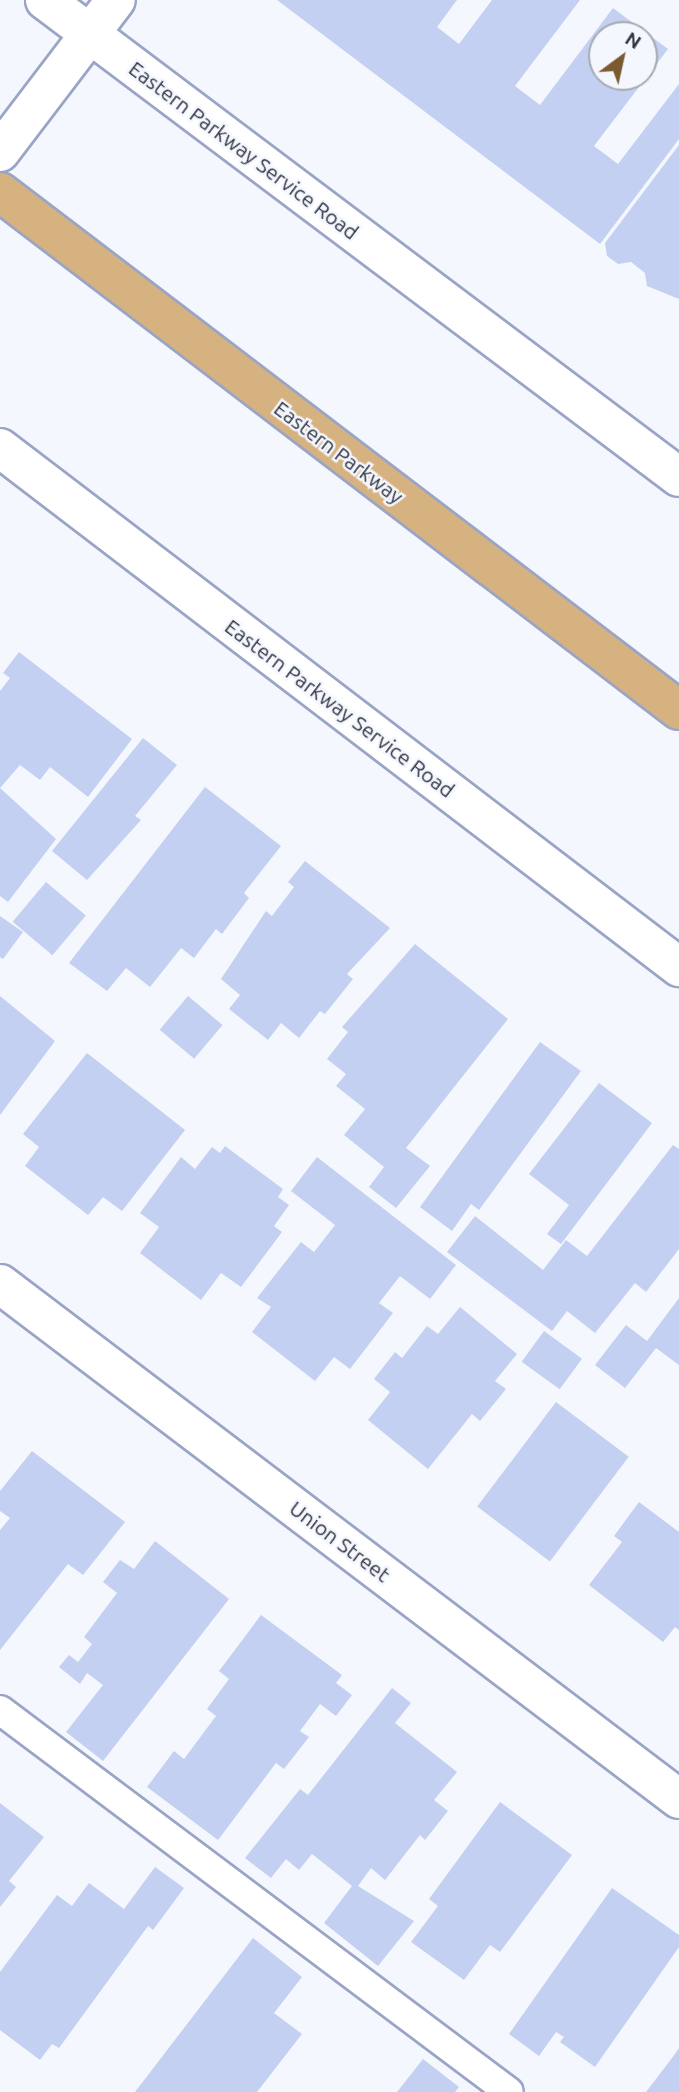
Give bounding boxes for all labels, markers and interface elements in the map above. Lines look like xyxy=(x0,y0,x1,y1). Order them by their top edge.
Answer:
north arrow xyxy=(588,21,658,91)
text: N xyxy=(621,27,645,53)
street label: Eastern Parkway Service Road xyxy=(124,55,364,245)
street label: Eastern Parkway xyxy=(269,395,409,509)
street label: Eastern Parkway Service Road xyxy=(220,613,460,803)
street label: Union Street xyxy=(285,1495,395,1587)

